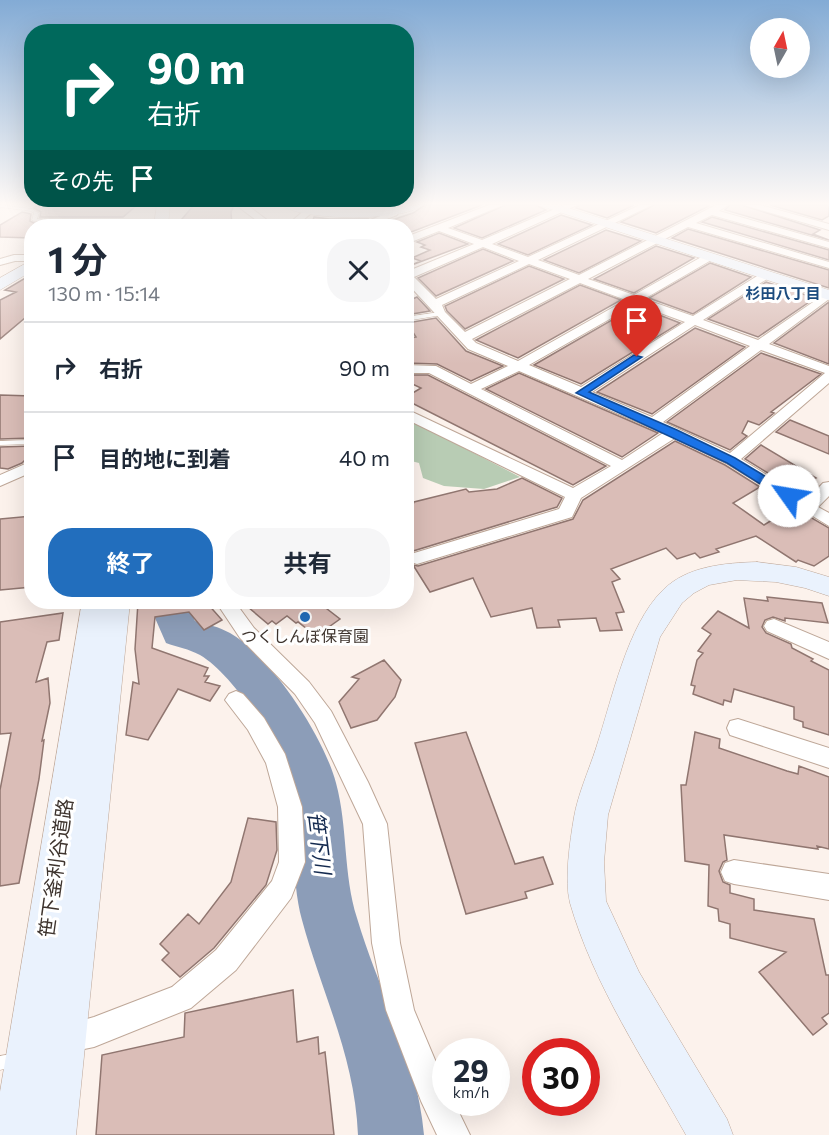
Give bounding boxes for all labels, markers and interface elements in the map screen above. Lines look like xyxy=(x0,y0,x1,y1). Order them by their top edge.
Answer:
north arrow xyxy=(750,18,810,78)
map controls xyxy=(750,18,810,78)
text: 90 m xyxy=(147,41,246,93)
icon: right xyxy=(48,48,126,126)
text: 右折 xyxy=(147,97,201,130)
icon: arrive xyxy=(126,162,159,195)
text: その先 xyxy=(48,167,114,194)
text: 1 分 xyxy=(48,236,107,280)
button: close xyxy=(327,239,390,302)
text: 130 m · 15:14 xyxy=(48,281,160,305)
district label: 杉田八丁目 xyxy=(745,284,821,302)
pin xyxy=(611,295,662,357)
icon: arrive xyxy=(620,304,653,337)
icon: right xyxy=(48,351,81,384)
text: 90 m xyxy=(339,354,390,381)
text: 右折 xyxy=(99,355,143,382)
icon: arrive xyxy=(48,441,81,474)
text: 40 m xyxy=(339,444,390,471)
text: 目的地に到着 xyxy=(99,445,231,472)
position arrow xyxy=(757,464,821,528)
button: 終了 xyxy=(48,528,213,597)
button: 共有 xyxy=(225,528,390,597)
marker: つくしんぼ保育園 xyxy=(298,610,312,624)
place label: つくしんぼ保育園 xyxy=(241,626,369,645)
street label: 笹下釜利谷道路 xyxy=(33,797,77,939)
water label: 笹下川 xyxy=(304,810,337,878)
speed limit sign: 30 xyxy=(522,1038,600,1116)
text: 29 xyxy=(453,1051,489,1088)
text: km/h xyxy=(453,1083,489,1101)

